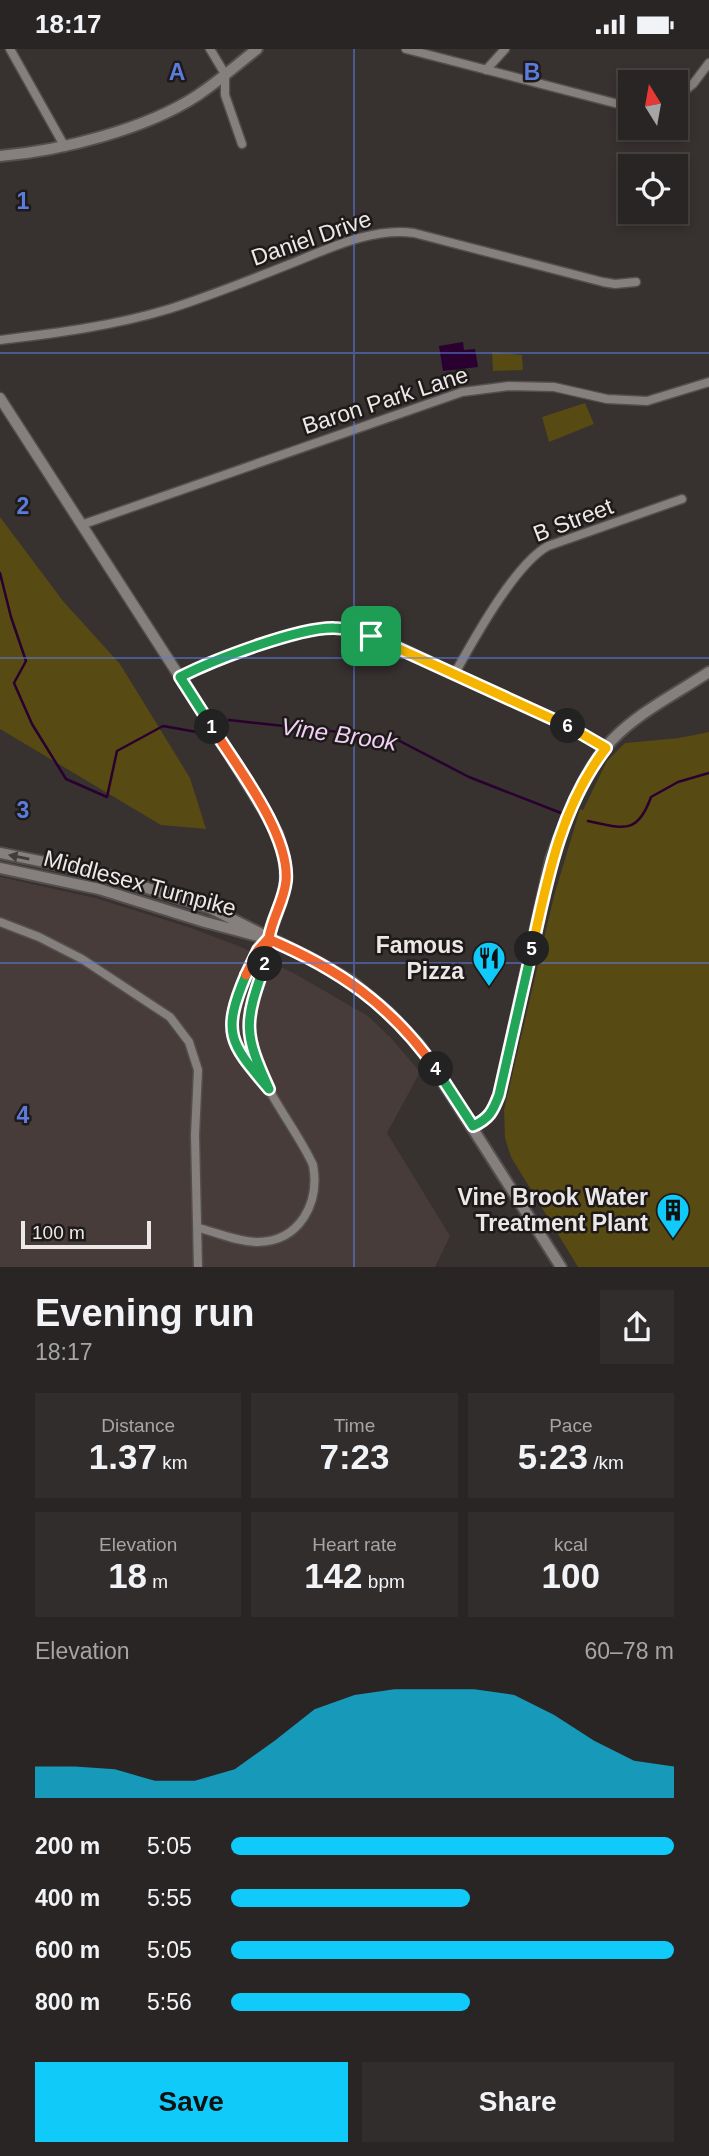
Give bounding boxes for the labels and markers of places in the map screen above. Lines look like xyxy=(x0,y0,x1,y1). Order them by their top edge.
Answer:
pin xyxy=(341,606,401,666)
pin: 1 xyxy=(194,709,230,745)
pin: 6 xyxy=(550,709,586,743)
place label: Famous Pizza xyxy=(376,932,464,984)
pin: 5 xyxy=(514,932,550,967)
restaurant icon: Famous Pizza xyxy=(470,939,508,988)
pin: 2 xyxy=(247,947,282,981)
pin: 4 xyxy=(418,1051,453,1087)
place label: Vine Brook Water Treatment Plant xyxy=(458,1184,648,1236)
building icon: Vine Brook Water Treatment Plant xyxy=(654,1191,692,1240)

